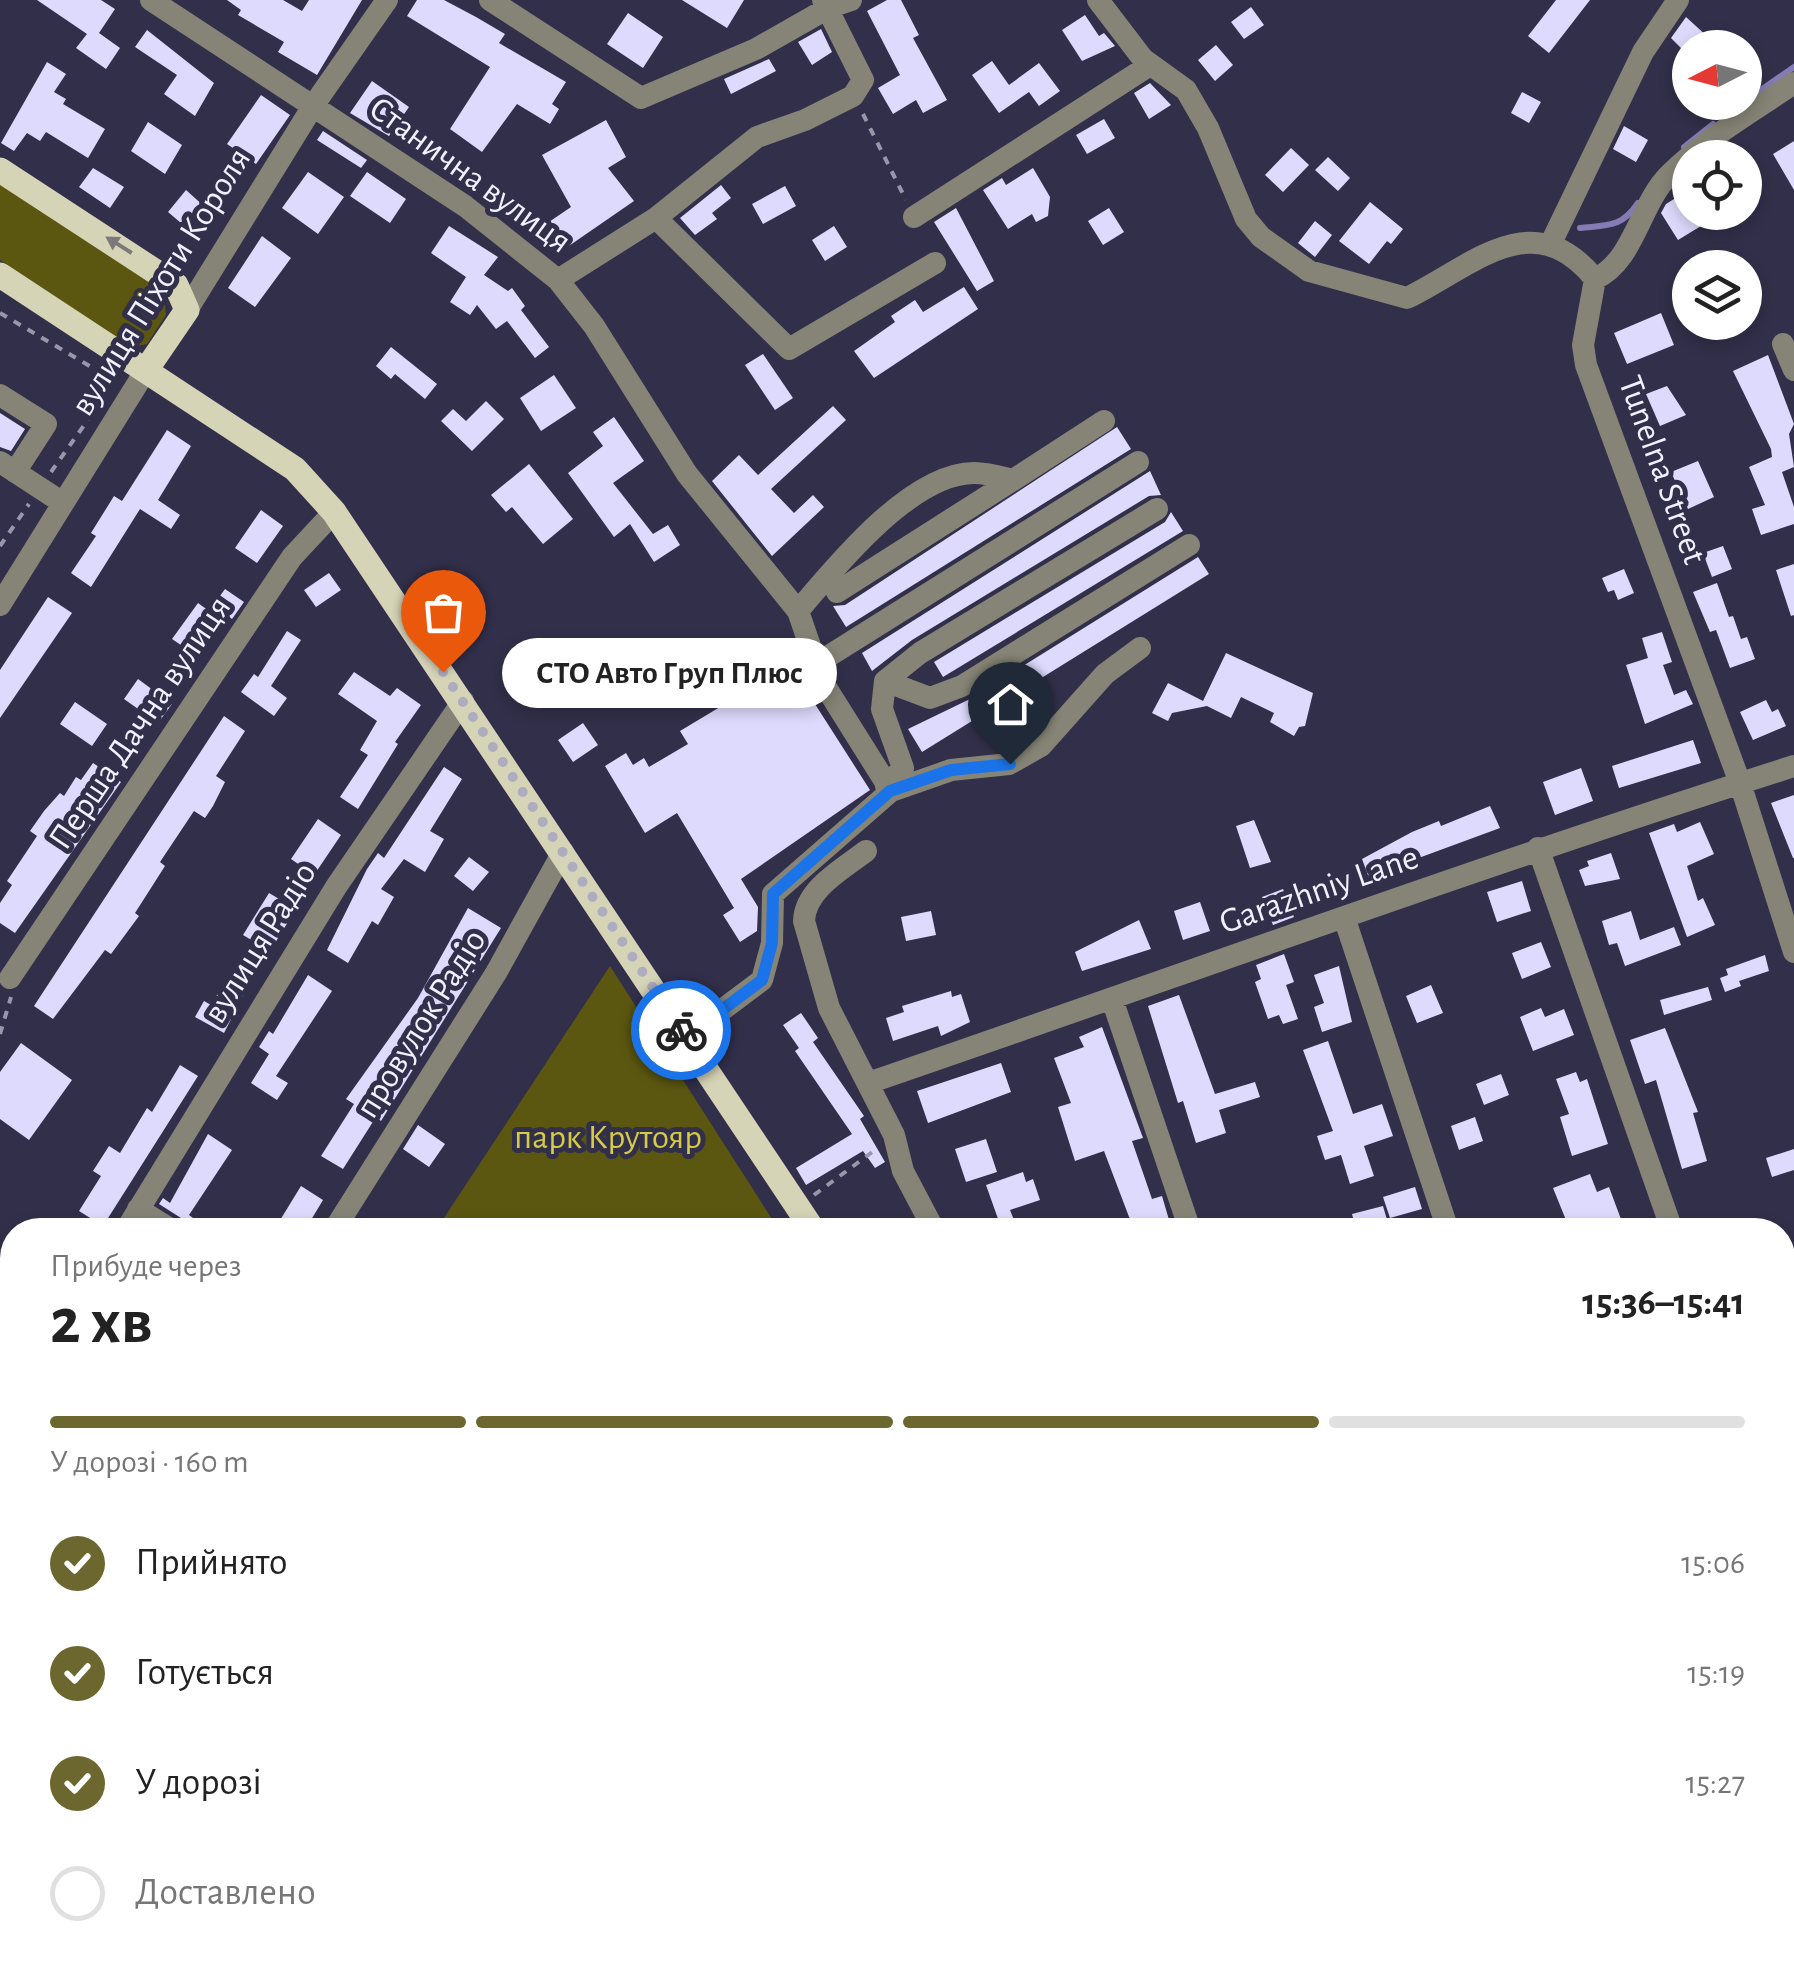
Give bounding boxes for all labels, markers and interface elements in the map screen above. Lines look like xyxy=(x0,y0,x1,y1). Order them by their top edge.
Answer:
north arrow xyxy=(1672,30,1762,120)
map controls xyxy=(1672,30,1762,340)
street label: Станична вулиця xyxy=(363,90,577,260)
button: locate xyxy=(1672,140,1762,230)
street label: вулиця Піхоти Короля xyxy=(64,142,258,422)
one-way arrow xyxy=(105,236,132,255)
button: layers xyxy=(1672,250,1762,340)
street label: Tunelna Street xyxy=(1612,371,1712,569)
pin xyxy=(401,570,486,673)
icon: bag xyxy=(416,585,471,640)
street label: Перша Дачна вулиця xyxy=(42,590,238,856)
callout: СТО Авто Груп Плюс xyxy=(503,637,838,707)
text: СТО Авто Груп Плюс xyxy=(536,657,803,689)
pin xyxy=(968,662,1053,765)
icon: home xyxy=(983,677,1038,732)
street label: Garazhniy Lane xyxy=(1215,840,1423,940)
street label: вулиця Радіо xyxy=(197,857,323,1029)
street label: провулок Радіо xyxy=(349,924,493,1124)
courier xyxy=(631,980,731,1080)
icon: bike xyxy=(654,1003,709,1058)
park label: парк Крутояр xyxy=(514,1120,702,1155)
text: Прибуде через xyxy=(50,1250,242,1282)
text: 15:36–15:41 xyxy=(1582,1284,1745,1322)
text: 2 хв xyxy=(50,1290,153,1355)
text: У дорозі · 160 m xyxy=(50,1446,249,1478)
icon: check xyxy=(50,1536,105,1591)
text: Прийнято xyxy=(135,1544,288,1582)
text: 15:06 xyxy=(1681,1547,1745,1579)
icon: check xyxy=(50,1646,105,1701)
text: Готується xyxy=(135,1654,274,1692)
text: 15:19 xyxy=(1687,1657,1745,1689)
icon: check xyxy=(50,1756,105,1811)
text: У дорозі xyxy=(135,1764,262,1802)
text: 15:27 xyxy=(1685,1767,1745,1799)
text: Доставлено xyxy=(135,1874,316,1912)

